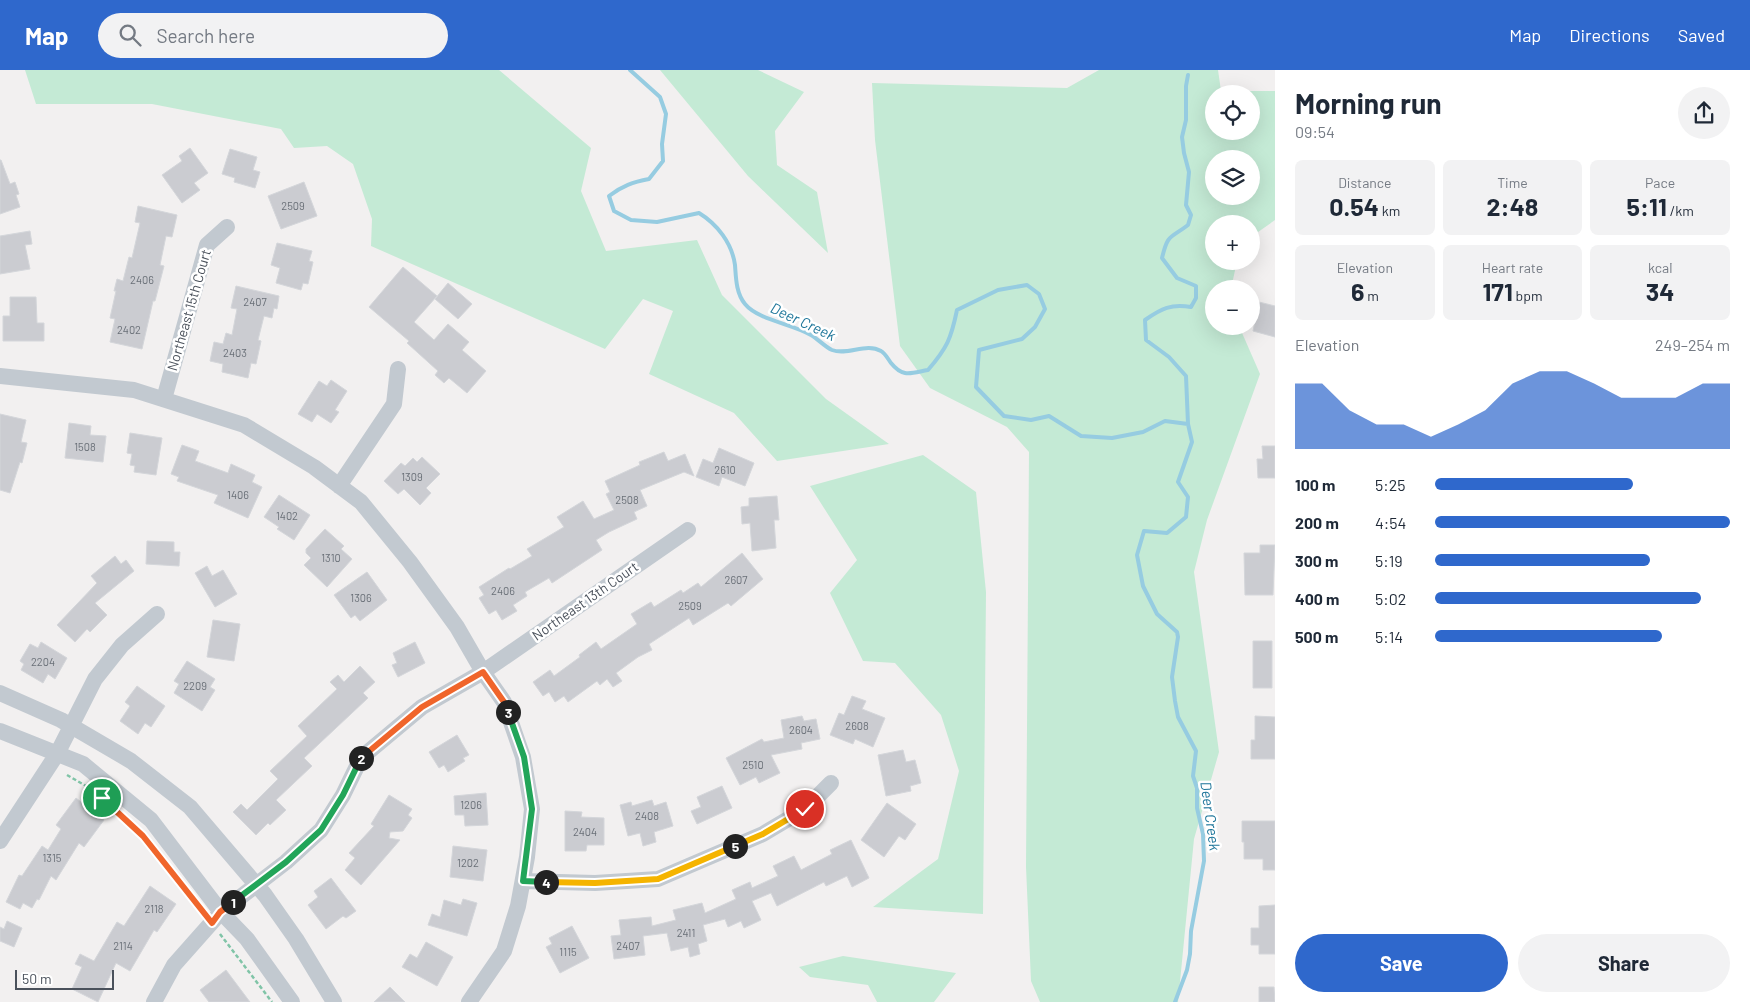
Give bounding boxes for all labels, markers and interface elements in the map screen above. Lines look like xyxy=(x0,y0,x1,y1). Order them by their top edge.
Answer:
search box xyxy=(98,13,448,58)
text: Map xyxy=(25,21,68,50)
icon: search xyxy=(116,21,144,49)
text: Search here xyxy=(156,24,255,47)
text: Map xyxy=(1509,24,1541,46)
text: Directions xyxy=(1569,24,1650,46)
text: Saved xyxy=(1678,24,1725,46)
map controls xyxy=(1205,85,1260,335)
button: locate xyxy=(1205,85,1260,140)
text: Morning run xyxy=(1295,86,1442,120)
button: share xyxy=(1678,87,1730,139)
text: 09:54 xyxy=(1295,122,1335,141)
button: layers xyxy=(1205,150,1260,205)
text: Distance xyxy=(1338,174,1392,191)
text: Time xyxy=(1497,174,1528,191)
text: Pace xyxy=(1645,174,1675,191)
text: 0.54 xyxy=(1329,191,1379,221)
text: 2:48 xyxy=(1487,191,1538,221)
text: 5:11 xyxy=(1626,191,1667,221)
house number: 2509 xyxy=(281,199,305,212)
text: km xyxy=(1379,202,1400,219)
text: /km xyxy=(1667,202,1694,219)
button: + xyxy=(1205,215,1260,270)
street label: Northeast 15th Court xyxy=(163,247,214,373)
text: Elevation xyxy=(1337,259,1393,276)
text: Heart rate xyxy=(1482,259,1543,276)
text: kcal xyxy=(1648,259,1672,276)
house number: 2406 xyxy=(130,273,154,286)
text: 6 xyxy=(1351,276,1364,306)
text: 171 xyxy=(1482,276,1513,306)
text: 34 xyxy=(1646,276,1674,306)
button: − xyxy=(1205,280,1260,335)
text: m xyxy=(1364,287,1379,304)
text: bpm xyxy=(1513,287,1543,304)
house number: 2407 xyxy=(243,295,267,308)
water label: Deer Creek xyxy=(768,298,839,344)
house number: 2402 xyxy=(117,323,141,336)
text: Elevation xyxy=(1295,335,1359,354)
text: 249–254 m xyxy=(1655,335,1730,354)
house number: 2403 xyxy=(223,346,247,359)
house number: 1508 xyxy=(74,440,96,453)
house number: 2610 xyxy=(714,463,736,476)
house number: 1309 xyxy=(401,470,423,483)
text: 100 m xyxy=(1295,475,1335,494)
text: 5:25 xyxy=(1375,475,1405,494)
house number: 1406 xyxy=(227,488,249,501)
house number: 2508 xyxy=(615,493,639,506)
house number: 1402 xyxy=(276,509,298,522)
text: 200 m xyxy=(1295,513,1339,532)
text: 4:54 xyxy=(1375,513,1406,532)
house number: 1310 xyxy=(321,551,341,564)
text: 300 m xyxy=(1295,551,1338,570)
text: 5:19 xyxy=(1375,551,1403,570)
street label: Northeast 13th Court xyxy=(528,558,641,644)
house number: 2607 xyxy=(725,573,747,586)
house number: 2406 xyxy=(491,584,515,597)
text: 400 m xyxy=(1295,589,1339,608)
text: 5:02 xyxy=(1375,589,1406,608)
house number: 1306 xyxy=(350,591,372,604)
house number: 2509 xyxy=(678,599,702,612)
text: 500 m xyxy=(1295,627,1338,646)
text: 5:14 xyxy=(1375,627,1403,646)
house number: 2204 xyxy=(31,655,55,668)
house number: 2209 xyxy=(183,679,207,692)
pin: 3 xyxy=(496,700,520,724)
text: 3 xyxy=(505,704,512,721)
house number: 2608 xyxy=(845,719,869,732)
house number: 2604 xyxy=(789,723,813,736)
pin: 2 xyxy=(348,746,374,770)
text: 2 xyxy=(358,750,365,767)
house number: 2510 xyxy=(742,758,764,771)
pin xyxy=(81,777,123,819)
water label: Deer Creek xyxy=(1197,780,1225,852)
icon: arrive xyxy=(88,784,116,812)
pin xyxy=(784,788,826,830)
icon: check xyxy=(791,795,819,823)
house number: 1206 xyxy=(460,798,482,811)
house number: 2408 xyxy=(635,809,659,822)
house number: 2404 xyxy=(573,825,597,838)
pin: 5 xyxy=(722,834,748,858)
text: 5 xyxy=(732,838,739,855)
house number: 1315 xyxy=(43,851,62,864)
house number: 1202 xyxy=(457,856,479,869)
pin: 4 xyxy=(534,870,558,894)
text: 4 xyxy=(542,874,551,891)
pin: 1 xyxy=(220,890,246,914)
text: 1 xyxy=(231,894,236,911)
house number: 2118 xyxy=(144,902,164,915)
house number: 2411 xyxy=(677,926,695,939)
button: Save xyxy=(1295,934,1508,992)
button: Share xyxy=(1518,934,1730,992)
house number: 2114 xyxy=(113,939,133,952)
house number: 2407 xyxy=(616,939,640,952)
house number: 1115 xyxy=(559,945,577,958)
scale bar xyxy=(15,967,114,990)
text: 50 m xyxy=(22,970,51,987)

